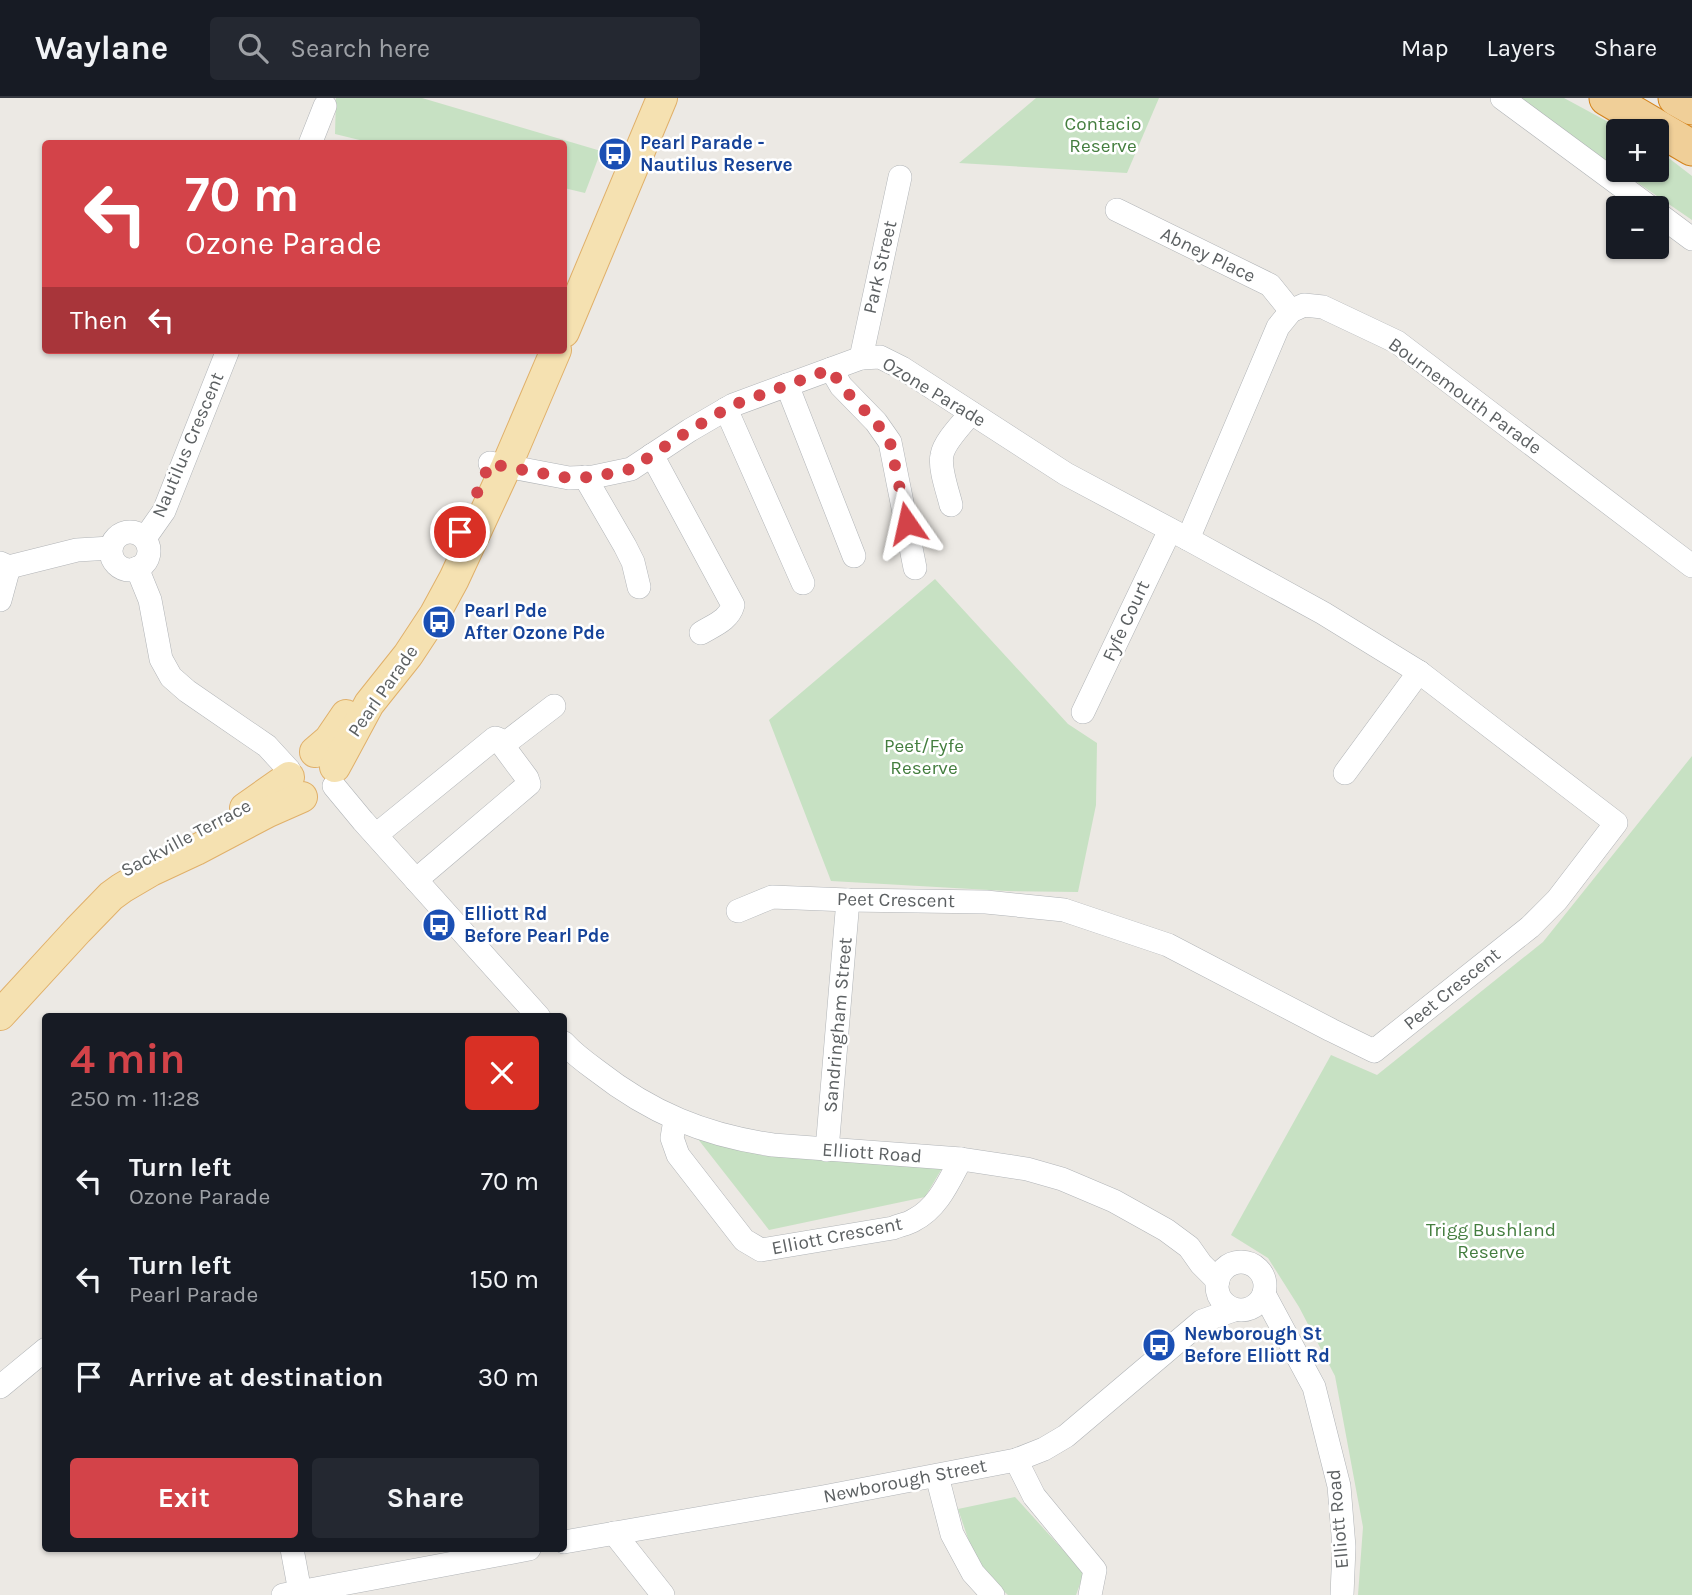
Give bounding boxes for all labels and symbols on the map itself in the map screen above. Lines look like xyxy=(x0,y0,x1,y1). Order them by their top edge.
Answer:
park label: Contacio Reserve xyxy=(1065,113,1141,157)
place label: Pearl Parade - Nautilus Reserve xyxy=(640,132,793,176)
bus stop icon: Pearl Parade - Nautilus Reserve xyxy=(596,135,634,173)
street label: Park Street xyxy=(859,218,901,316)
street label: Abney Place xyxy=(1157,223,1259,287)
street label: Bournemouth Parade xyxy=(1384,333,1546,459)
street label: Ozone Parade xyxy=(878,353,990,431)
street label: Nautilus Crescent xyxy=(147,369,229,521)
position arrow xyxy=(870,486,944,560)
pin xyxy=(430,502,490,562)
street label: Fyfe Court xyxy=(1098,577,1154,665)
place label: Pearl Pde After Ozone Pde xyxy=(464,600,605,644)
bus stop icon: Pearl Pde After Ozone Pde xyxy=(420,603,458,641)
street label: Pearl Parade xyxy=(343,641,423,741)
park label: Peet/Fyfe Reserve xyxy=(884,735,964,779)
street label: Sackville Terrace xyxy=(117,794,255,882)
street label: Peet Crescent xyxy=(837,888,955,912)
place label: Elliott Rd Before Pearl Pde xyxy=(464,903,609,947)
bus stop icon: Elliott Rd Before Pearl Pde xyxy=(420,906,458,944)
street label: Sandringham Street xyxy=(819,936,857,1114)
street label: Peet Crescent xyxy=(1399,943,1505,1035)
street label: Elliott Road xyxy=(821,1139,923,1167)
street label: Elliott Crescent xyxy=(770,1213,904,1259)
park label: Trigg Bushland Reserve xyxy=(1426,1219,1556,1263)
place label: Newborough St Before Elliott Rd xyxy=(1184,1323,1330,1367)
bus stop icon: Newborough St Before Elliott Rd xyxy=(1140,1326,1178,1364)
street label: Newborough Street xyxy=(822,1454,988,1508)
street label: Elliott Road xyxy=(1323,1468,1353,1570)

